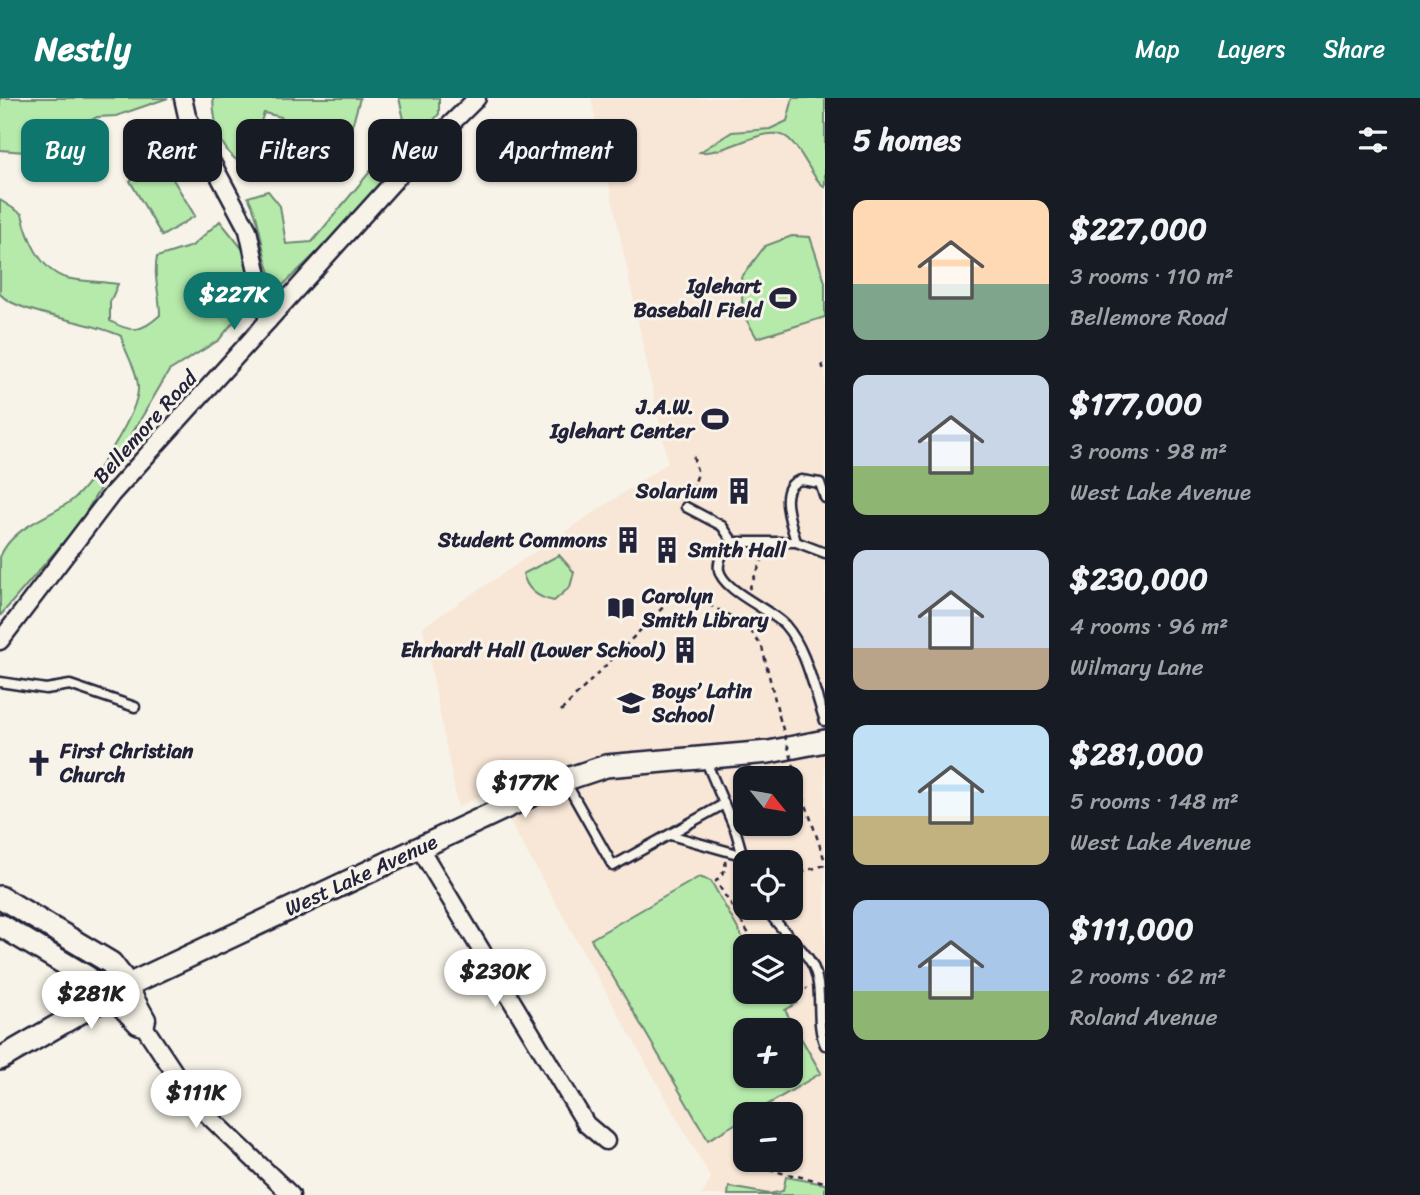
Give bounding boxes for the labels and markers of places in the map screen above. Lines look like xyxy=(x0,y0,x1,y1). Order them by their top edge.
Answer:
place label: Iglehart Baseball Field xyxy=(633,267,764,329)
pin: $227K xyxy=(185,272,283,332)
sports icon: Iglehart Baseball Field xyxy=(768,283,798,313)
place label: J.A.W. Iglehart Center xyxy=(549,388,696,450)
sports icon: J.A.W. Iglehart Center xyxy=(700,404,730,434)
place label: Solarium xyxy=(635,472,718,510)
building icon: Solarium xyxy=(724,476,754,506)
place label: Student Commons xyxy=(437,521,607,559)
building icon: Student Commons xyxy=(613,525,643,555)
place label: Smith Hall xyxy=(687,531,787,569)
building icon: Smith Hall xyxy=(652,535,682,565)
place label: Carolyn Smith Library xyxy=(641,577,770,639)
library icon: Carolyn Smith Library xyxy=(606,593,636,623)
place label: Ehrhardt Hall (Lower School) xyxy=(401,631,666,669)
building icon: Ehrhardt Hall (Lower School) xyxy=(670,635,700,665)
place label: Boys’ Latin School xyxy=(651,672,753,734)
school or university icon: Boys’ Latin School xyxy=(616,688,646,718)
place label: First Christian Church xyxy=(59,732,194,794)
church icon: First Christian Church xyxy=(24,748,54,778)
pin: $177K xyxy=(476,760,574,820)
pin: $230K xyxy=(446,950,544,1009)
pin: $281K xyxy=(42,972,140,1031)
pin: $111K xyxy=(147,1070,245,1130)

